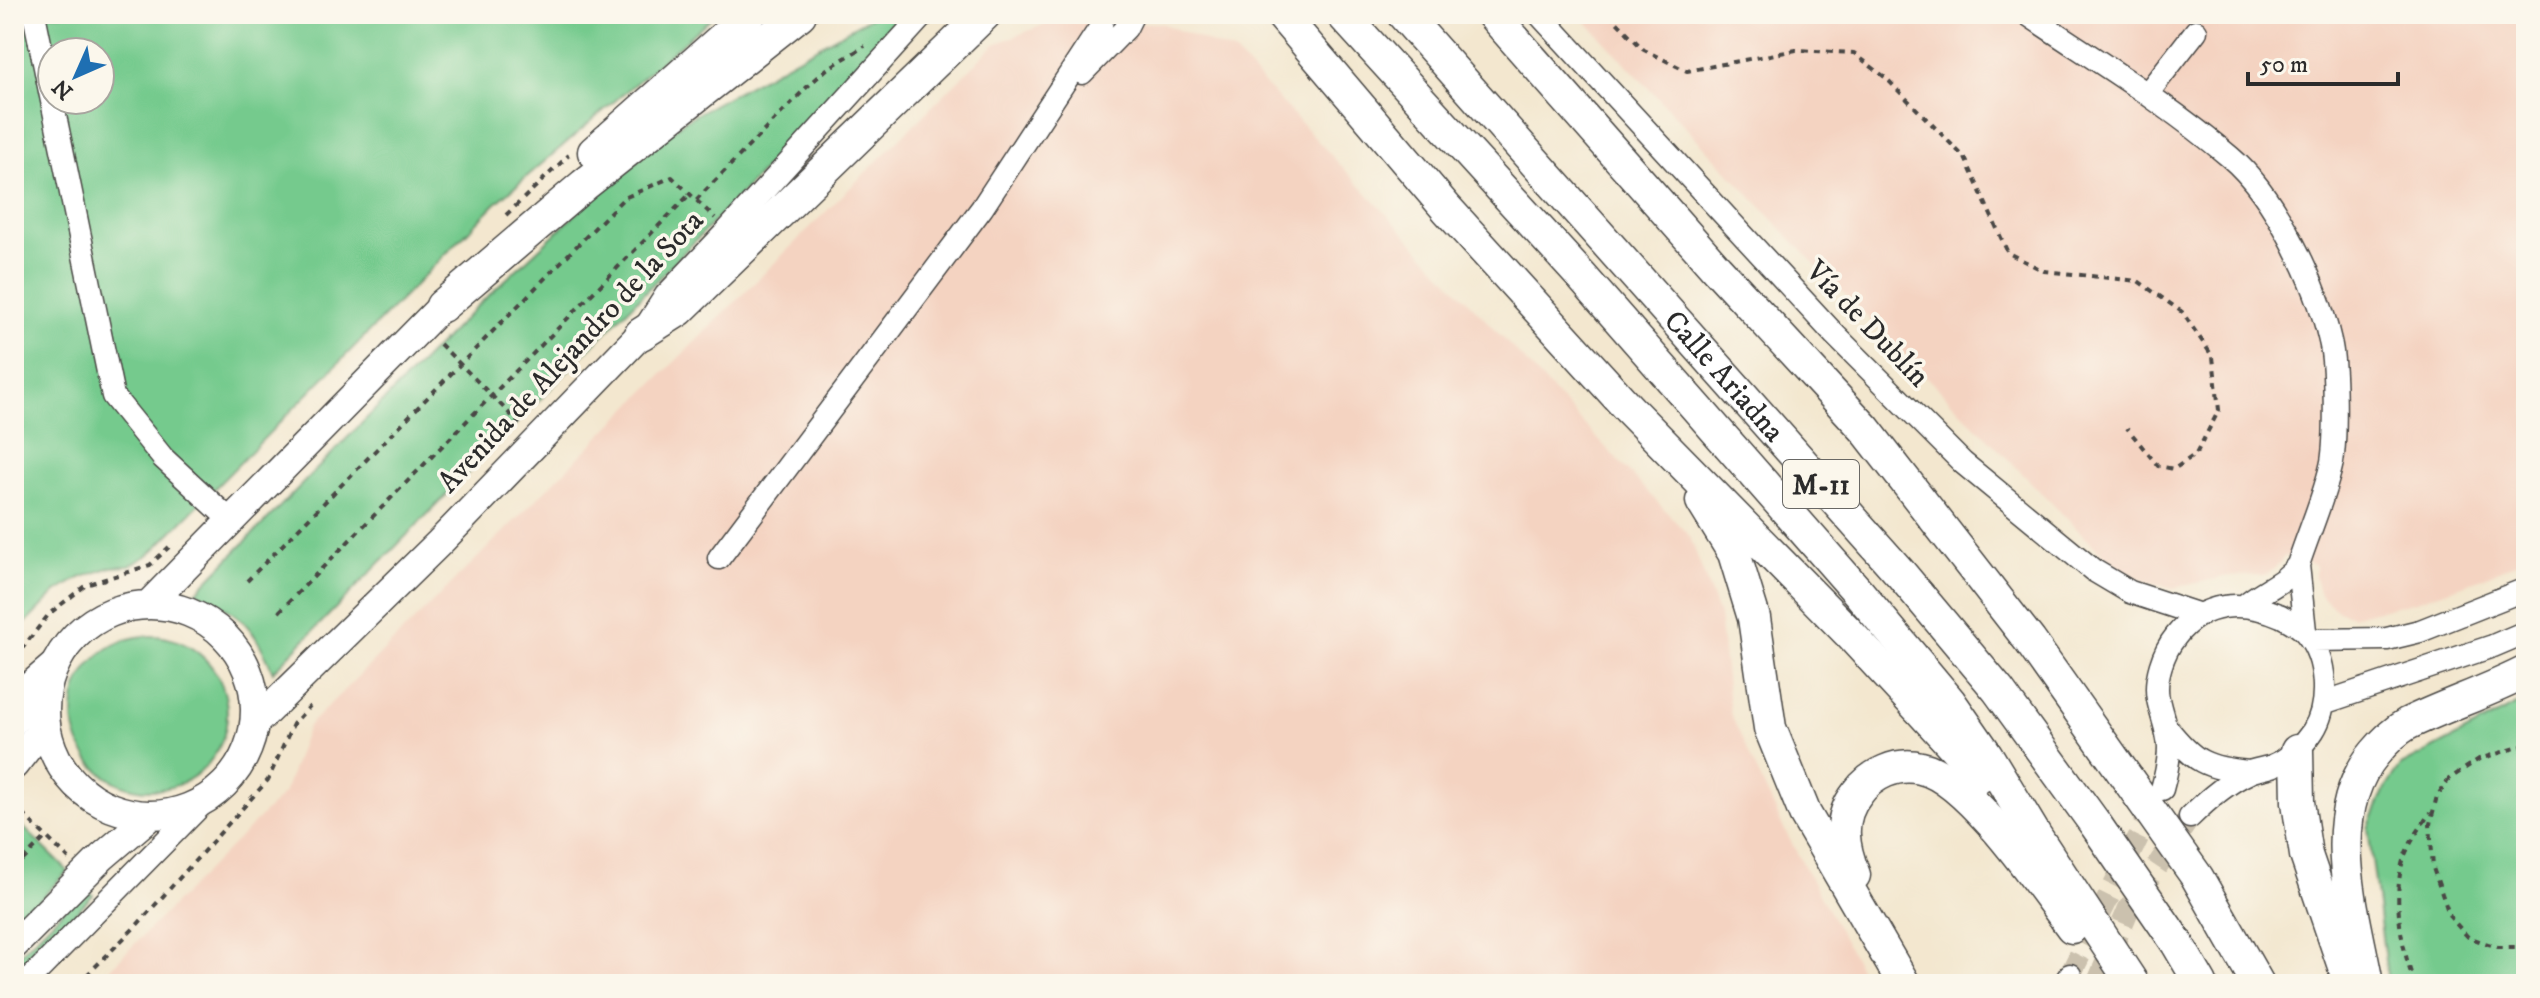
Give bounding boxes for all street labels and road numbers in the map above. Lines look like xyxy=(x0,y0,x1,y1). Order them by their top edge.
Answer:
street label: Avenida de Alejandro de la Sota xyxy=(430,203,712,501)
street label: Vía de Dublín xyxy=(1797,252,1937,395)
street label: Calle Ariadna xyxy=(1655,303,1792,450)
road number: M-11 xyxy=(1783,460,1859,508)

